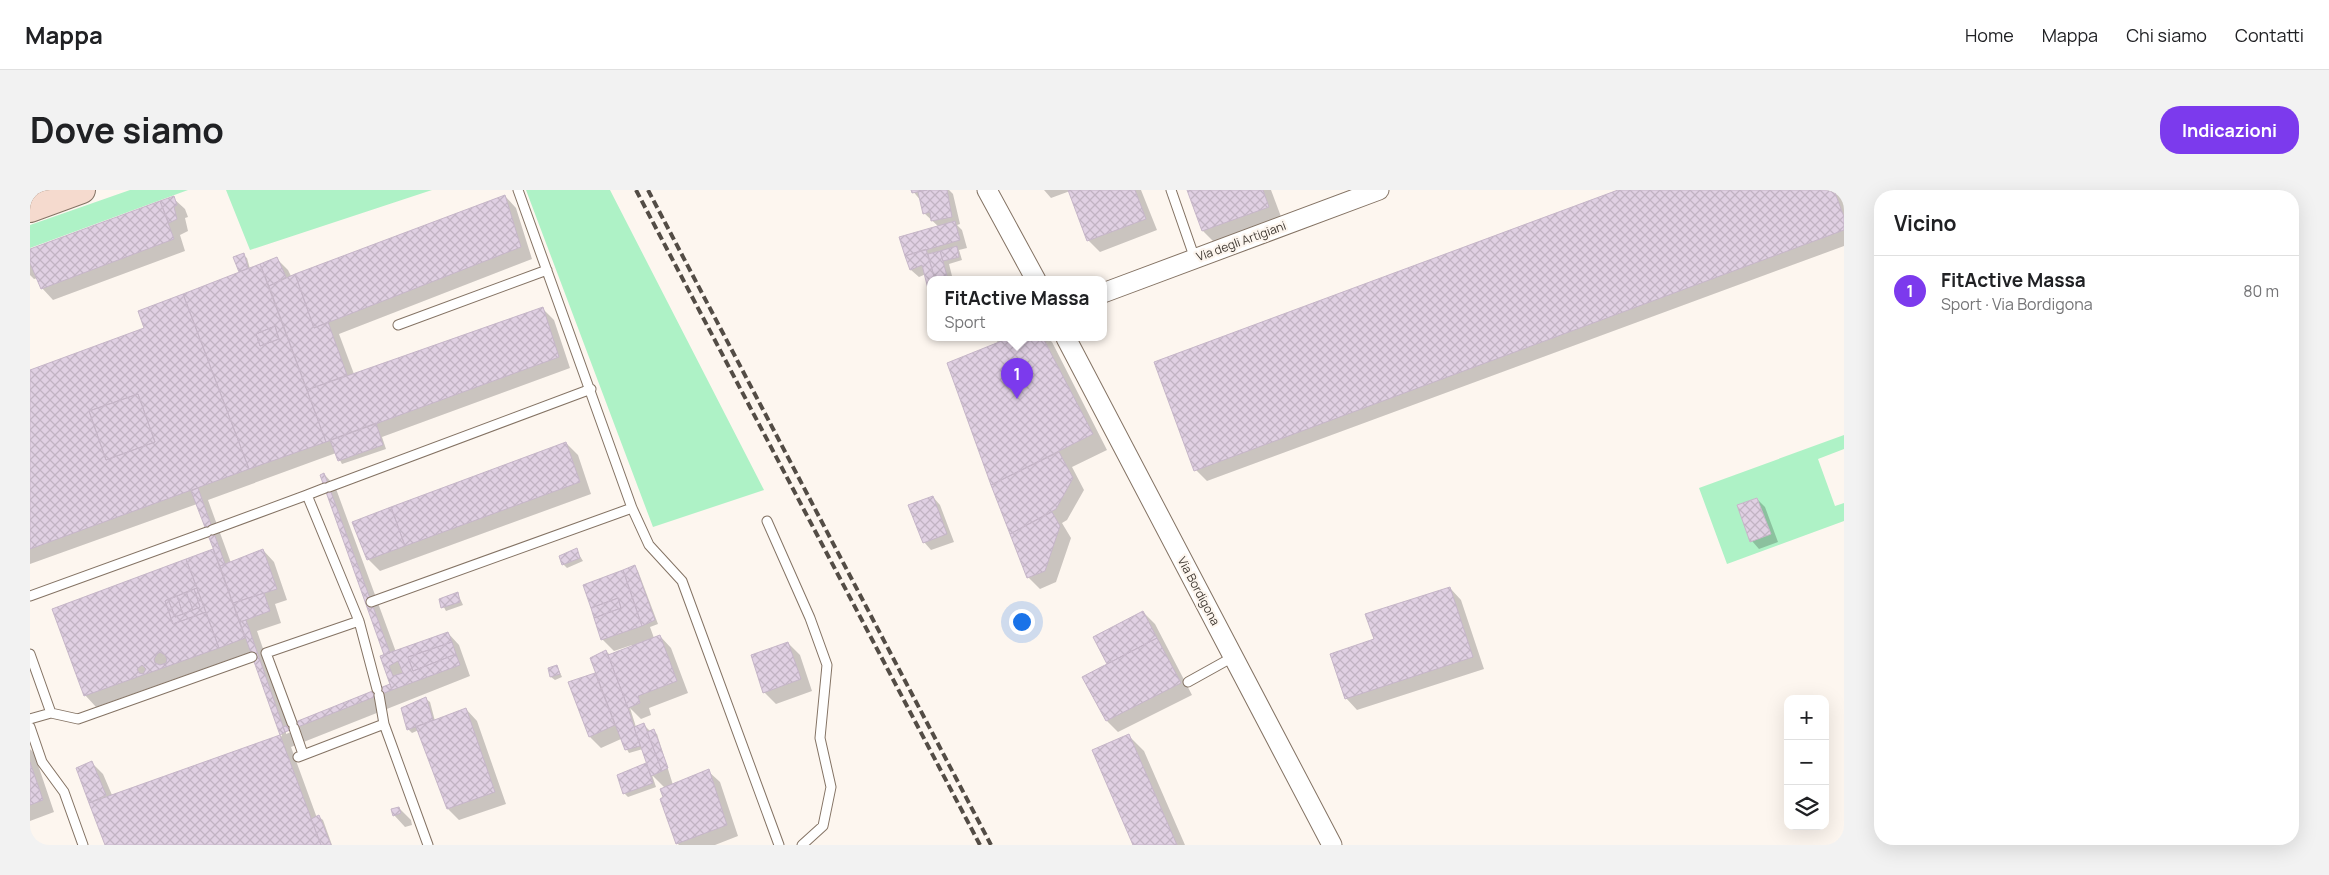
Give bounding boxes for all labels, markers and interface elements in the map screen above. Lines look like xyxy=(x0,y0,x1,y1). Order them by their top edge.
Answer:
text: Mappa xyxy=(25,18,103,51)
text: Home xyxy=(1965,23,2014,47)
text: Mappa xyxy=(2042,23,2098,47)
text: Chi siamo xyxy=(2126,23,2207,47)
text: Contatti xyxy=(2235,23,2304,47)
text: Dove siamo xyxy=(30,106,224,154)
button: Indicazioni xyxy=(2160,106,2299,154)
text: Vicino xyxy=(1894,209,1957,237)
street label: Via degli Artigiani xyxy=(1194,217,1288,265)
text: FitActive Massa xyxy=(1941,267,2086,293)
popup xyxy=(927,276,1107,341)
text: 1 xyxy=(1906,280,1914,302)
text: 80 m xyxy=(2243,280,2279,302)
text: FitActive Massa xyxy=(945,285,1089,311)
text: Sport · Via Bordigona xyxy=(1941,293,2093,315)
text: Sport xyxy=(945,311,986,333)
pin: 1 xyxy=(1001,358,1033,399)
street label: Via Bordigona xyxy=(1174,554,1224,628)
your location xyxy=(1009,609,1035,635)
map controls xyxy=(1784,695,1829,830)
button: + xyxy=(1784,695,1829,740)
button: − xyxy=(1784,740,1829,785)
button: layers xyxy=(1784,785,1829,830)

